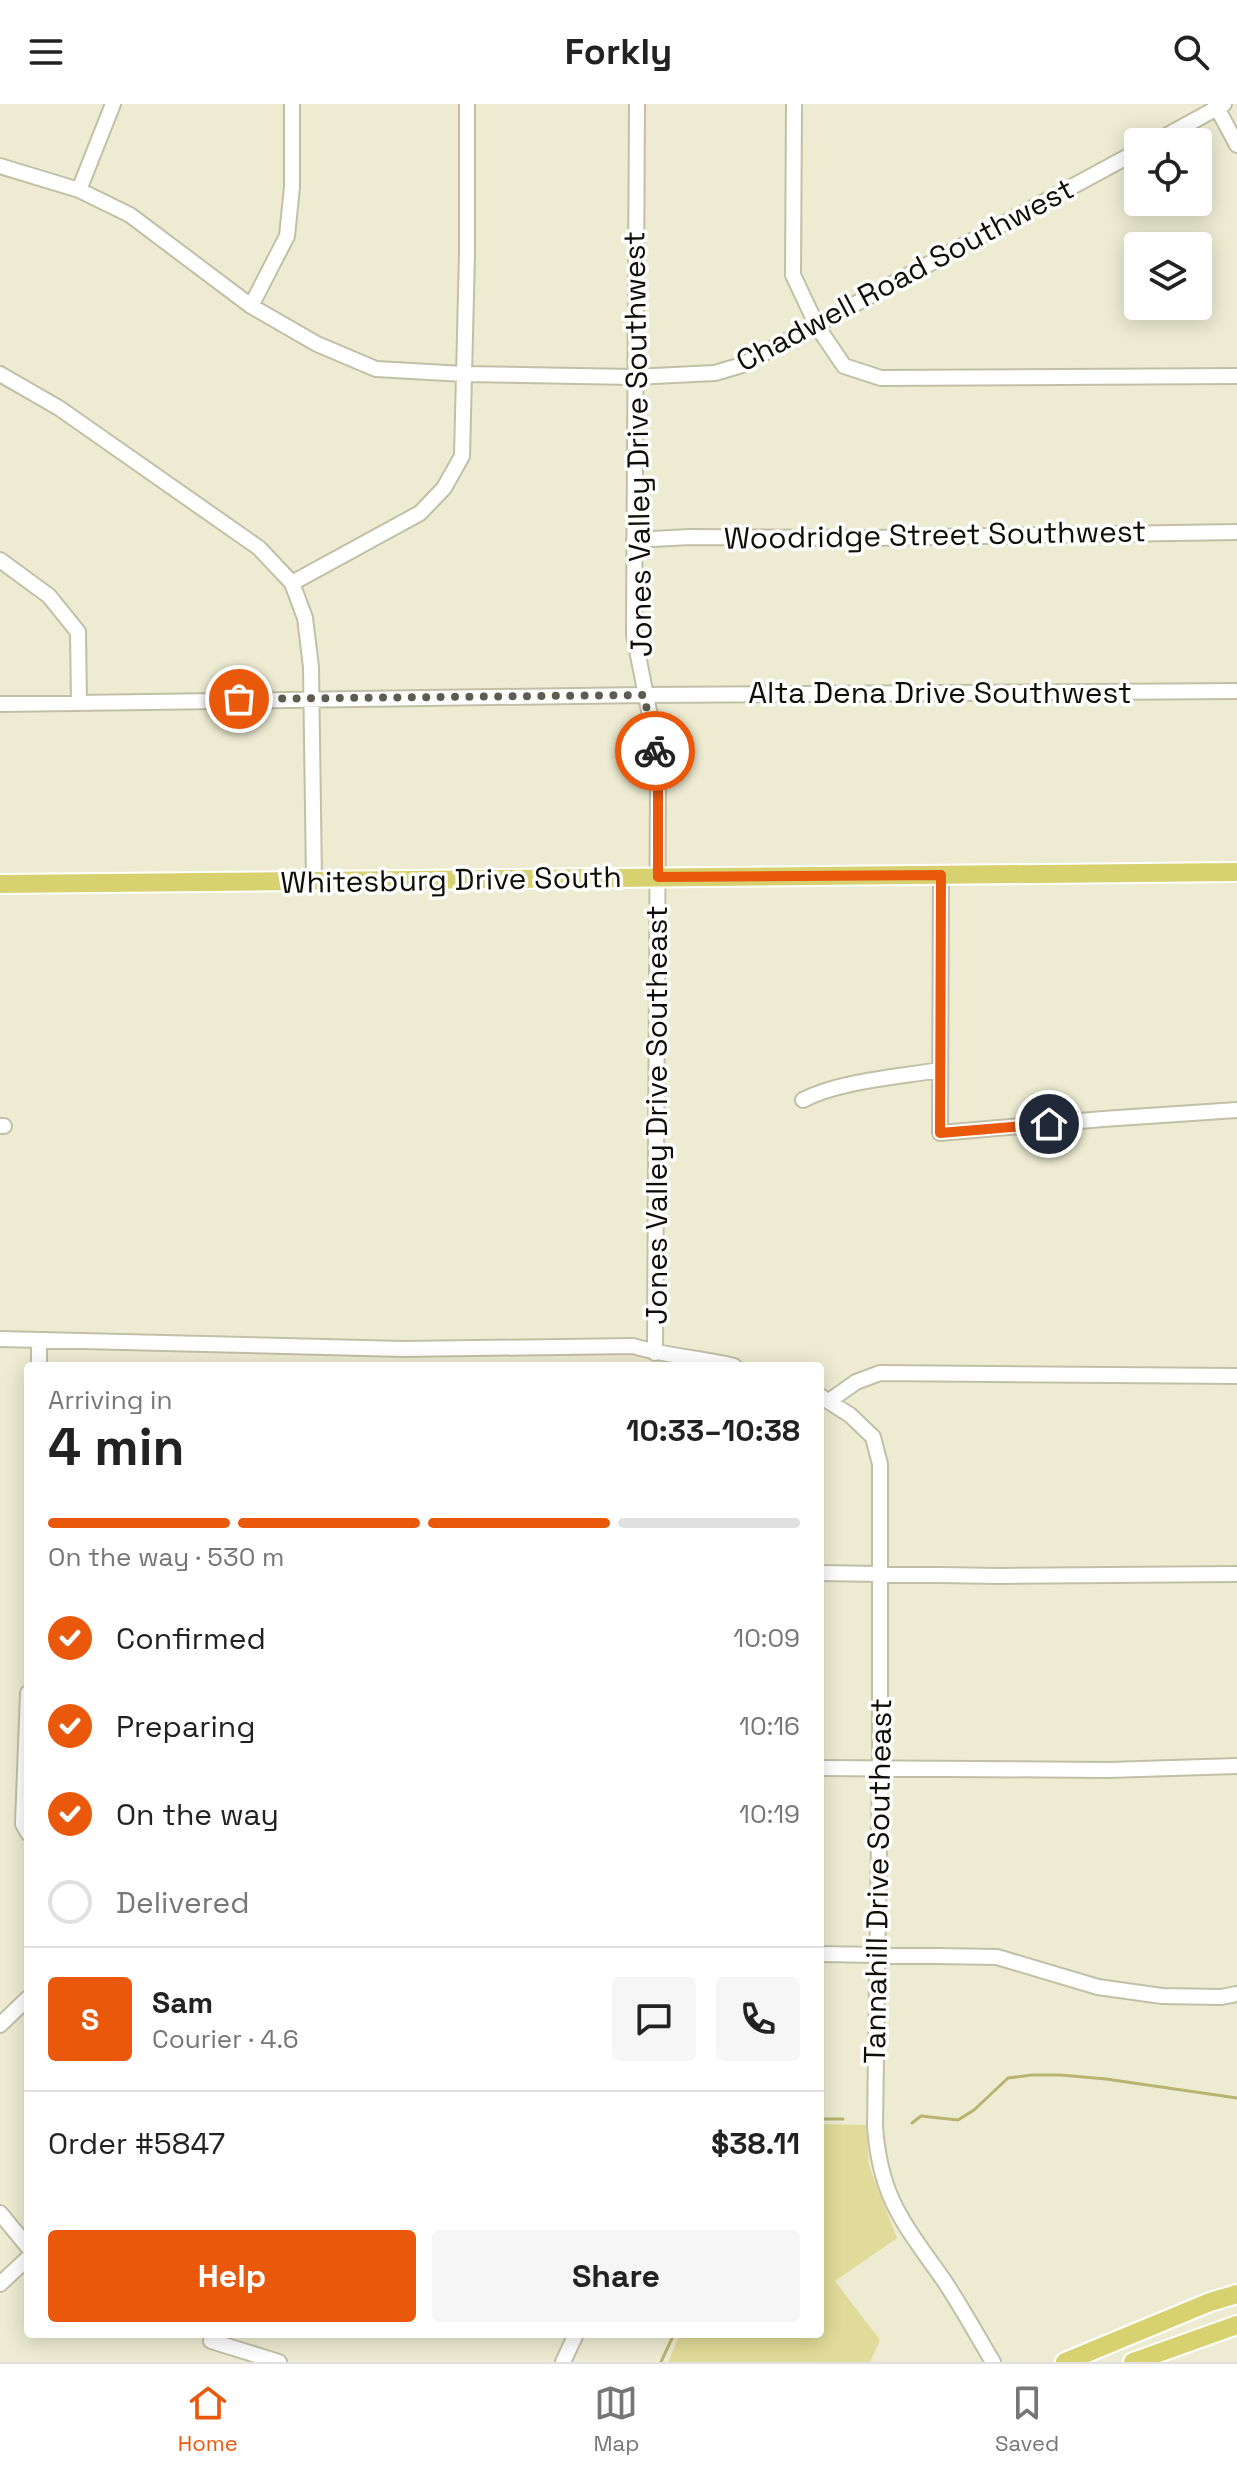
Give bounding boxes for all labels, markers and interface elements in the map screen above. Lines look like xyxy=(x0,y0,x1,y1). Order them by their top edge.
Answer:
text: Forkly xyxy=(565,29,672,75)
icon: menu xyxy=(24,30,68,74)
icon: search xyxy=(1169,30,1213,74)
map controls xyxy=(1124,128,1212,320)
button: locate xyxy=(1124,128,1212,216)
street label: Chadwell Road Southwest xyxy=(729,169,1080,380)
street label: Jones Valley Drive Southwest xyxy=(614,231,661,657)
button: layers xyxy=(1124,232,1212,320)
street label: Woodridge Street Southwest xyxy=(723,511,1147,558)
pin xyxy=(205,665,273,733)
street label: Alta Dena Drive Southwest xyxy=(748,673,1132,712)
icon: bag xyxy=(217,677,261,721)
courier xyxy=(615,711,695,791)
icon: bike xyxy=(633,729,677,773)
street label: Whitesburg Drive South xyxy=(280,857,622,902)
street label: Jones Valley Drive Southeast xyxy=(637,905,676,1325)
pin xyxy=(1015,1090,1083,1158)
icon: home xyxy=(1027,1102,1071,1146)
text: Arriving in xyxy=(48,1383,172,1417)
text: 10:33–10:38 xyxy=(626,1411,800,1450)
text: 4 min xyxy=(48,1414,185,1480)
text: On the way · 530 m xyxy=(48,1540,284,1574)
icon: check xyxy=(48,1616,92,1660)
text: Confirmed xyxy=(116,1619,266,1658)
text: 10:09 xyxy=(733,1621,800,1655)
street label: Tannahill Drive Southeast xyxy=(855,1698,900,2064)
icon: check xyxy=(48,1704,92,1748)
text: Preparing xyxy=(116,1707,255,1746)
text: 10:16 xyxy=(739,1709,800,1743)
icon: check xyxy=(48,1792,92,1836)
text: On the way xyxy=(116,1795,279,1834)
text: 10:19 xyxy=(739,1797,800,1831)
text: Delivered xyxy=(116,1883,250,1922)
button: chat xyxy=(612,1977,696,2061)
button: phone xyxy=(716,1977,800,2061)
text: Sam xyxy=(152,1983,213,2022)
text: S xyxy=(81,2000,99,2039)
text: Courier · 4.6 xyxy=(152,2022,299,2056)
text: Order #5847 xyxy=(48,2124,225,2163)
text: $38.11 xyxy=(711,2124,800,2163)
button: Help xyxy=(48,2230,416,2322)
button: Share xyxy=(432,2230,800,2322)
tab: Home xyxy=(178,2381,238,2457)
tab: Map xyxy=(593,2381,639,2457)
tab: Saved xyxy=(995,2381,1059,2457)

